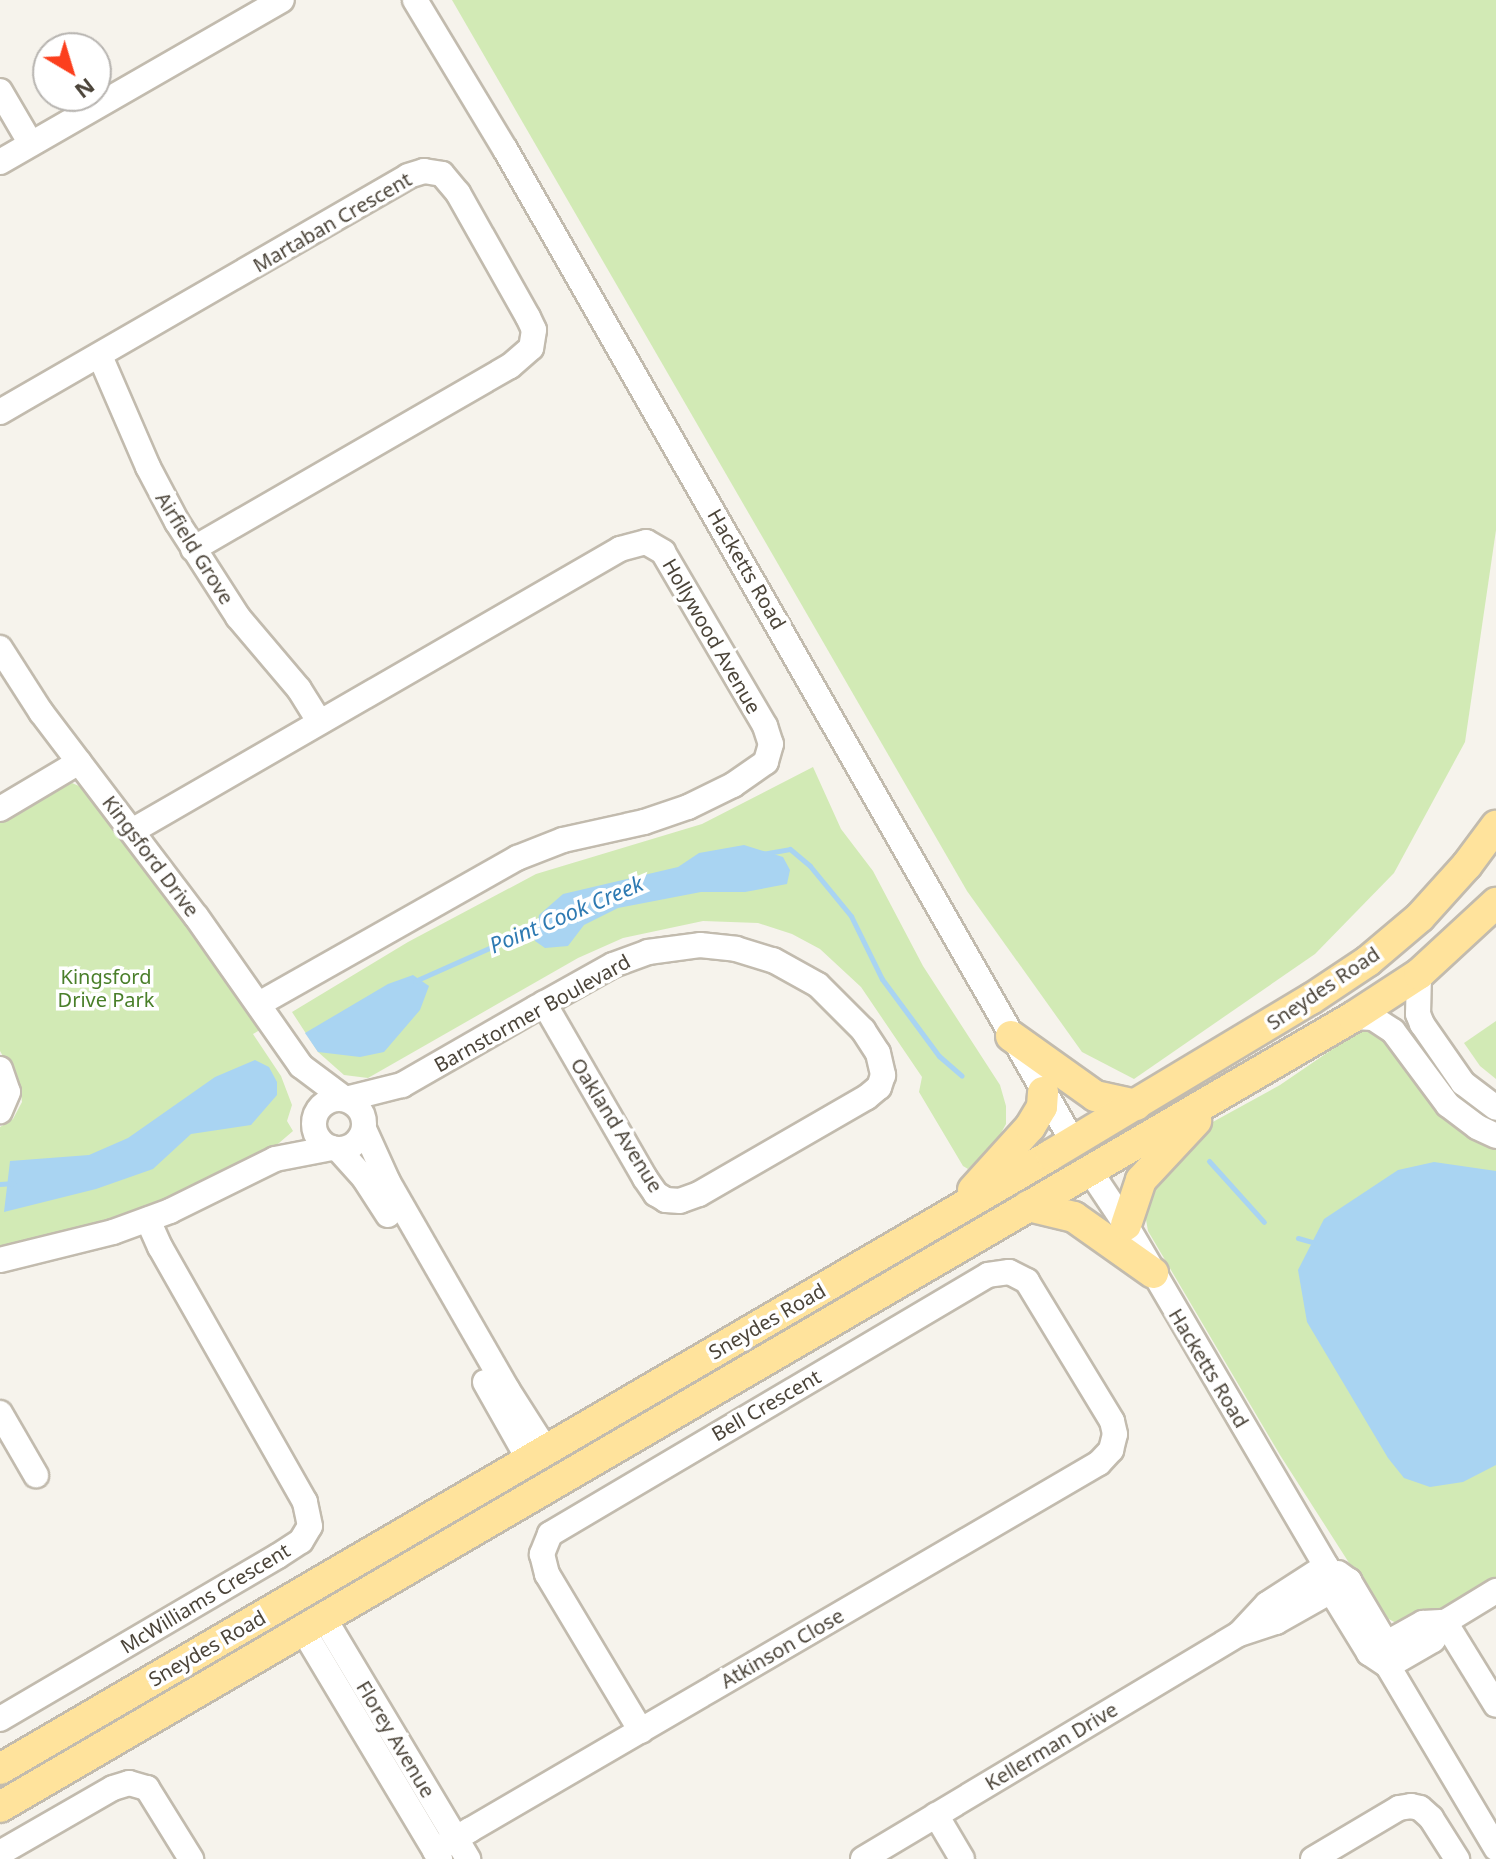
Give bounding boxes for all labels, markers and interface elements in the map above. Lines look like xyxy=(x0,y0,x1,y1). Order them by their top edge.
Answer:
north arrow xyxy=(32,32,112,112)
text: N xyxy=(69,72,102,107)
street label: Martaban Crescent xyxy=(249,167,415,277)
street label: Airfield Grove xyxy=(151,487,239,609)
street label: Hacketts Road xyxy=(703,505,791,633)
street label: Hollywood Avenue xyxy=(658,554,766,718)
street label: Kingsford Drive xyxy=(98,791,204,921)
water label: Point Cook Creek xyxy=(485,870,647,958)
street label: Sneydes Road xyxy=(1262,941,1384,1035)
street label: Barnstormer Boulevard xyxy=(430,949,634,1077)
park label: Kingsford Drive Park xyxy=(58,964,154,1011)
street label: Oakland Avenue xyxy=(566,1053,668,1197)
street label: Sneydes Road xyxy=(704,1278,830,1364)
street label: Hacketts Road xyxy=(1164,1304,1254,1432)
street label: Bell Crescent xyxy=(707,1364,825,1446)
street label: McWilliams Crescent xyxy=(116,1538,294,1658)
street label: Atkinson Close xyxy=(716,1603,848,1693)
street label: Sneydes Road xyxy=(144,1605,270,1691)
street label: Florey Avenue xyxy=(352,1676,440,1802)
street label: Kellerman Drive xyxy=(980,1697,1122,1795)

